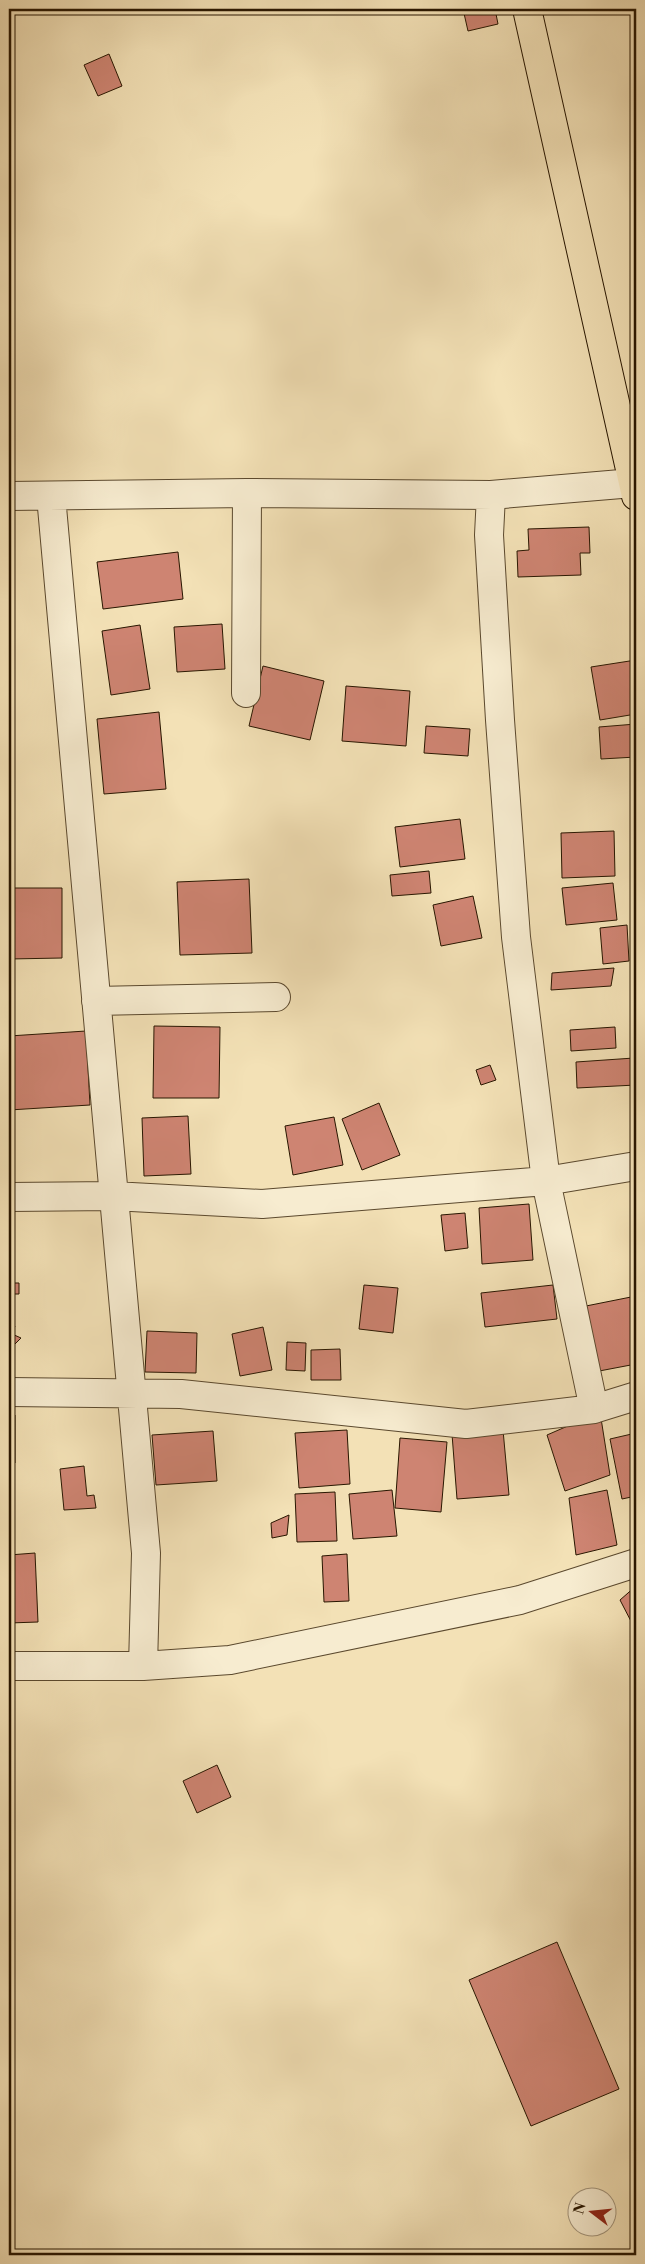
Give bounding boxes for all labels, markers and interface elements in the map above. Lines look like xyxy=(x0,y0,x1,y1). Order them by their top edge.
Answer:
north arrow xyxy=(568,2186,618,2236)
text: N xyxy=(570,2201,591,2216)

